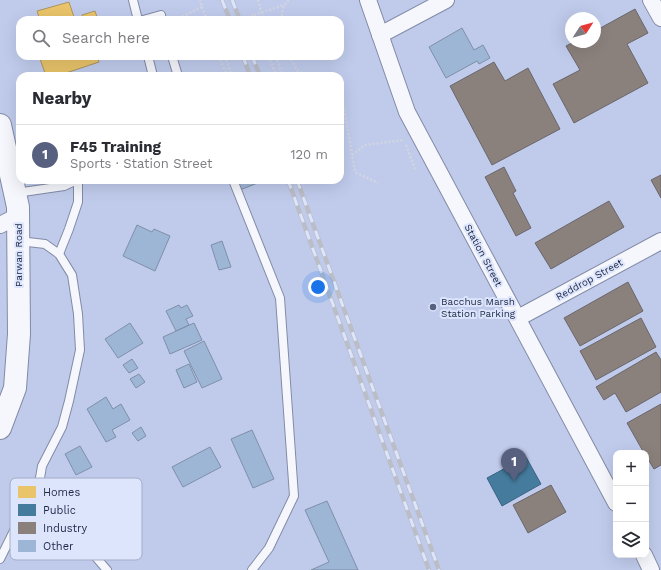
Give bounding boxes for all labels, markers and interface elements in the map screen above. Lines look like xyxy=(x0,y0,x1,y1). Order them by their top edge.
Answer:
north arrow xyxy=(565,12,601,48)
search box xyxy=(16,16,344,60)
icon: search xyxy=(30,27,52,49)
text: Search here xyxy=(62,29,150,47)
text: Nearby xyxy=(32,88,91,108)
text: F45 Training xyxy=(70,138,161,156)
text: 1 xyxy=(42,147,48,162)
text: 120 m xyxy=(290,147,328,162)
text: Sports · Station Street xyxy=(70,156,212,171)
street label: Station Street xyxy=(463,222,505,289)
street label: Parwan Road xyxy=(13,223,24,287)
street label: Reddrop Street xyxy=(554,256,625,302)
your location xyxy=(308,277,328,297)
place label: Bacchus Marsh Station Parking xyxy=(441,296,516,319)
marker: Bacchus Marsh Station Parking xyxy=(428,302,438,312)
pin: 1 xyxy=(501,448,527,481)
map controls xyxy=(613,450,649,558)
button: + xyxy=(613,450,649,486)
legend xyxy=(10,478,142,560)
text: Homes xyxy=(43,486,80,499)
button: − xyxy=(613,486,649,522)
text: Public xyxy=(43,504,76,517)
text: Industry xyxy=(43,522,88,535)
button: layers xyxy=(613,522,649,558)
text: Other xyxy=(43,540,74,553)

